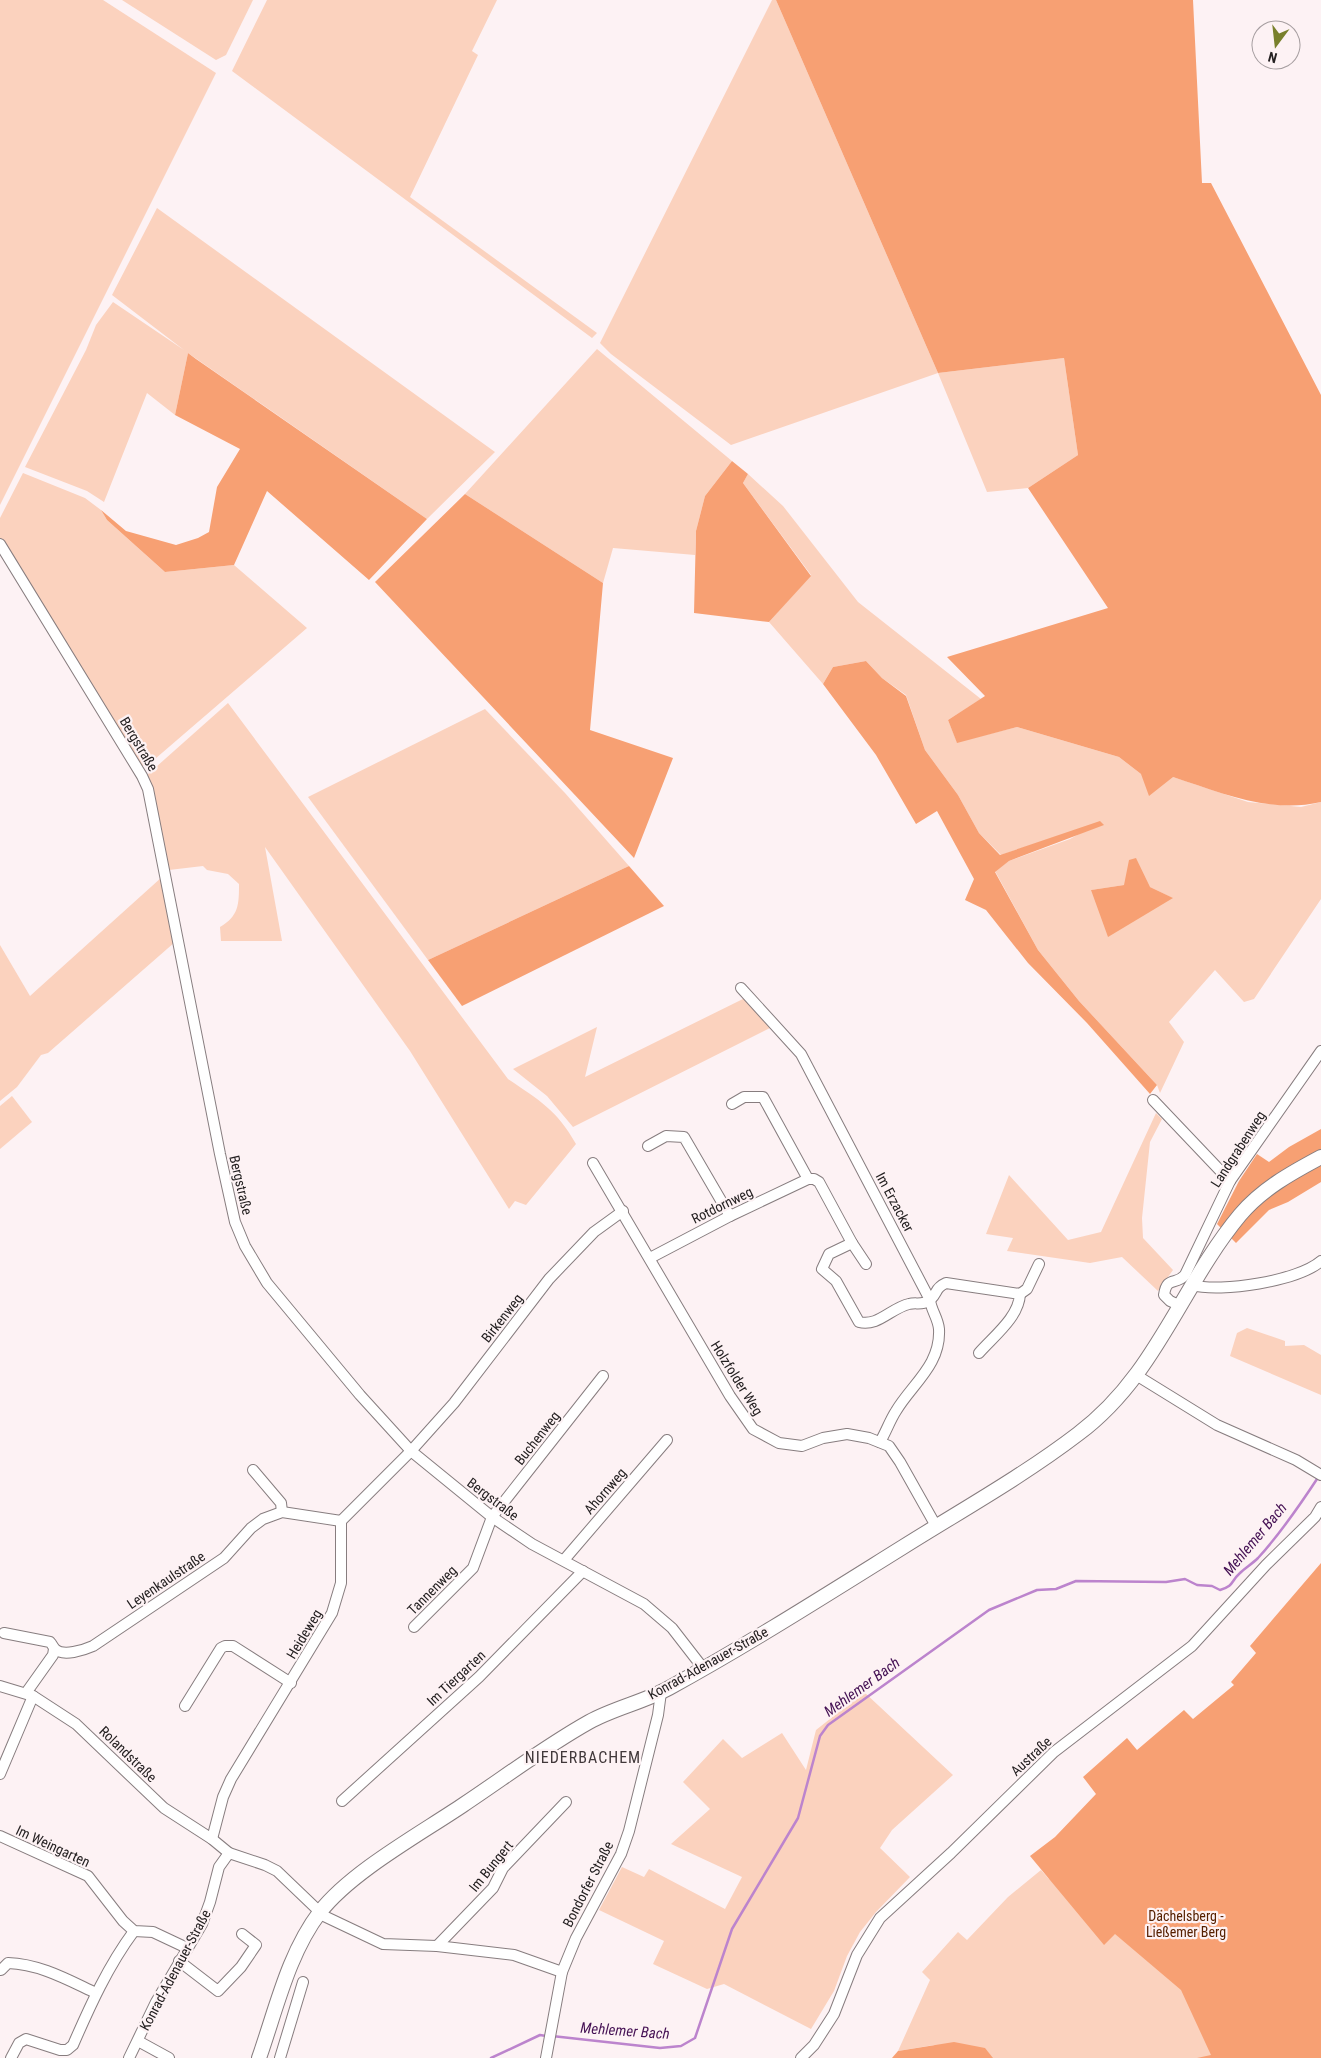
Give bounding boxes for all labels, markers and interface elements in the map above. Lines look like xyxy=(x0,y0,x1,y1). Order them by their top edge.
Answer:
north arrow xyxy=(1251,20,1301,70)
text: N xyxy=(1266,49,1279,66)
street label: Bergstraße xyxy=(117,714,162,774)
street label: Landgrabenweg xyxy=(1207,1108,1269,1190)
street label: Bergstraße xyxy=(226,1154,256,1217)
street label: Im Erzacker xyxy=(873,1170,917,1234)
street label: Rotdornweg xyxy=(689,1183,755,1227)
street label: Birkenweg xyxy=(478,1291,526,1345)
street label: Holzfolder Weg xyxy=(708,1338,766,1418)
street label: Buchenweg xyxy=(511,1408,563,1468)
street label: Ahornweg xyxy=(581,1465,629,1517)
street label: Bergstraße xyxy=(464,1474,522,1524)
water label: Mehlemer Bach xyxy=(1219,1499,1291,1579)
street label: Leyenkaulstraße xyxy=(124,1548,208,1612)
street label: Tannenweg xyxy=(404,1562,460,1618)
street label: Heideweg xyxy=(283,1607,325,1661)
street label: Konrad-Adenauer-Straße xyxy=(645,1623,771,1703)
street label: Im Tiergarten xyxy=(424,1647,488,1709)
water label: Mehlemer Bach xyxy=(821,1653,903,1721)
street label: Rolandstraße xyxy=(96,1723,160,1785)
street label: Austraße xyxy=(1007,1733,1055,1779)
district label: NIEDERBACHEM xyxy=(525,1748,641,1767)
street label: Im Weingarten xyxy=(13,1822,93,1870)
street label: Im Bungert xyxy=(466,1837,516,1895)
street label: Bondorfer Straße xyxy=(560,1838,617,1930)
street label: Konrad-Adenauer-Straße xyxy=(136,1906,214,2033)
park label: Dächelsberg - Ließemer Berg xyxy=(1146,1908,1226,1940)
water label: Mehlemer Bach xyxy=(580,2019,670,2043)

